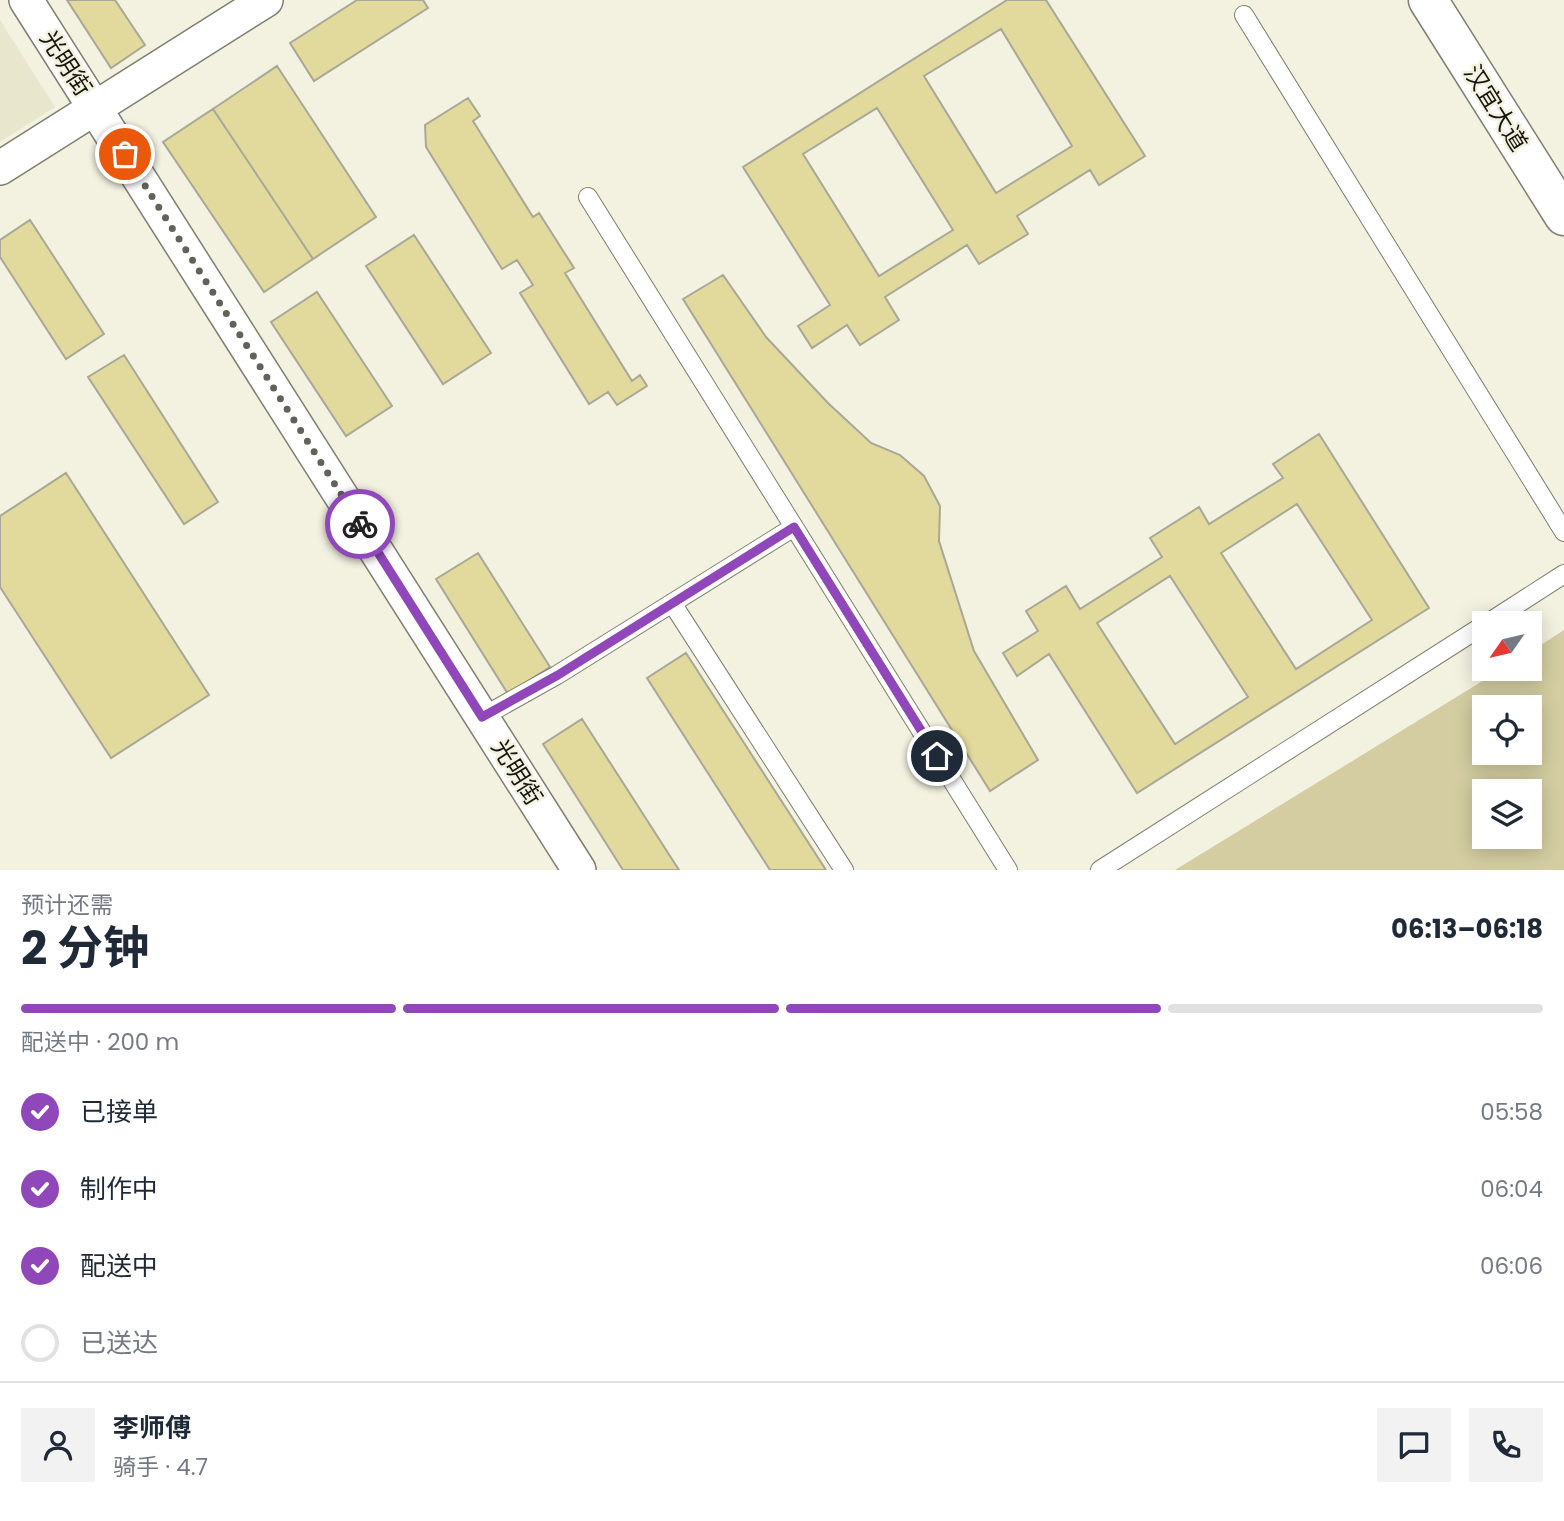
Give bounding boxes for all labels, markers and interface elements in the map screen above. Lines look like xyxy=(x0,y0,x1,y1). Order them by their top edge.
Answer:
street label: 光明街 xyxy=(33,24,99,102)
street label: 汉宜大道 xyxy=(1457,59,1535,157)
pin xyxy=(95,124,155,184)
icon: bag xyxy=(106,135,144,173)
courier xyxy=(325,489,395,559)
icon: bike xyxy=(341,505,379,543)
north arrow xyxy=(1472,611,1542,681)
map controls xyxy=(1472,611,1542,849)
button: locate xyxy=(1472,695,1542,765)
pin xyxy=(907,726,967,786)
street label: 光明街 xyxy=(484,733,550,811)
icon: home xyxy=(918,737,956,775)
button: layers xyxy=(1472,779,1542,849)
text: 预计还需 xyxy=(21,889,113,921)
text: 06:13–06:18 xyxy=(1391,911,1543,947)
text: 2 分钟 xyxy=(21,916,149,980)
text: 配送中 · 200 m xyxy=(21,1026,179,1058)
icon: check xyxy=(21,1093,59,1131)
text: 已接单 xyxy=(80,1094,158,1130)
text: 05:58 xyxy=(1480,1096,1543,1128)
icon: check xyxy=(21,1170,59,1208)
text: 制作中 xyxy=(80,1171,158,1207)
text: 06:04 xyxy=(1480,1173,1543,1205)
icon: check xyxy=(21,1247,59,1285)
text: 配送中 xyxy=(80,1248,158,1284)
text: 06:06 xyxy=(1480,1250,1543,1282)
text: 已送达 xyxy=(80,1325,158,1361)
button: person xyxy=(21,1408,95,1482)
button: chat xyxy=(1377,1408,1451,1482)
button: phone xyxy=(1469,1408,1543,1482)
text: 李师傅 xyxy=(113,1410,191,1446)
text: 骑手 · 4.7 xyxy=(113,1451,208,1483)

